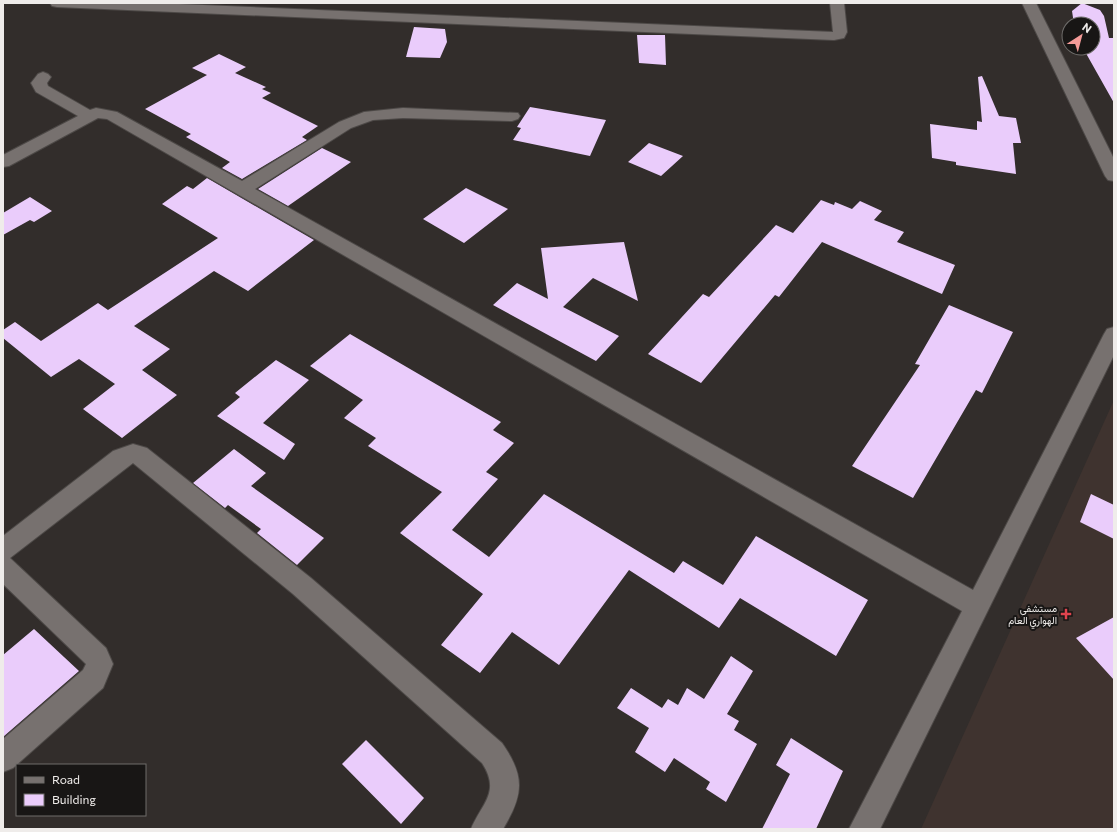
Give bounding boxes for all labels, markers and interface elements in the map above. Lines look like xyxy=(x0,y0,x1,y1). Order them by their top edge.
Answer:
north arrow xyxy=(1061,16,1101,56)
text: N xyxy=(1080,20,1094,35)
place label: مستشفي الهواري العام xyxy=(1008,602,1057,629)
marker: مستشفي الهواري العام xyxy=(1060,608,1072,620)
legend xyxy=(16,764,146,816)
text: Road xyxy=(52,772,80,786)
text: Building xyxy=(52,792,96,806)

